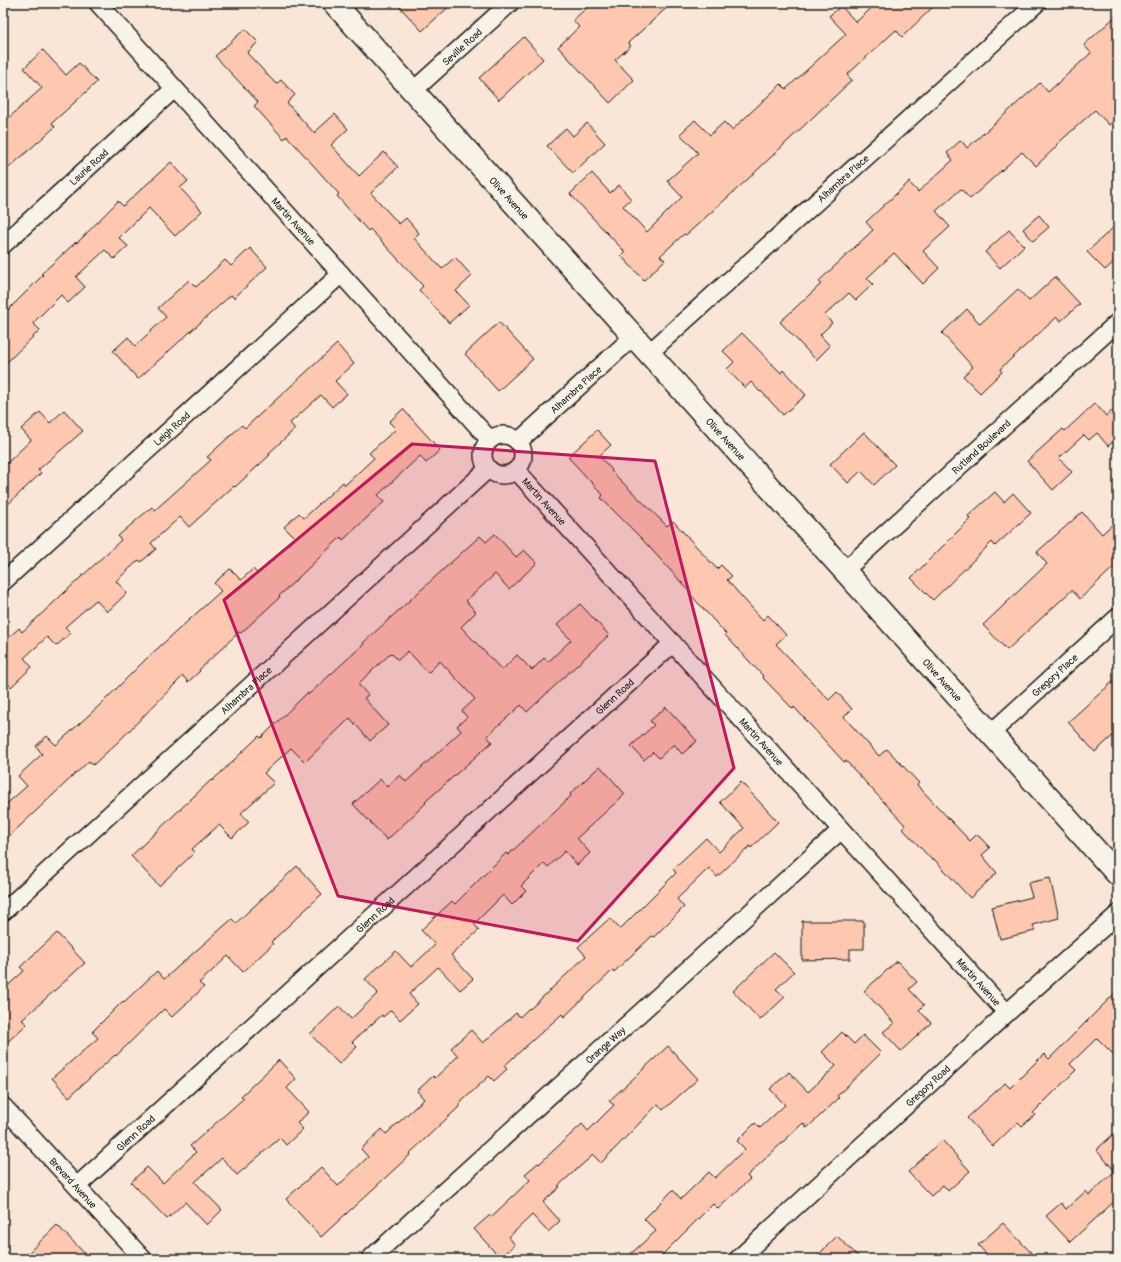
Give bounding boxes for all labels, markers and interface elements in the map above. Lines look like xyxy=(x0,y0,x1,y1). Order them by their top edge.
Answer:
street label: Seville Road xyxy=(440,26,485,69)
street label: Laurie Road xyxy=(67,147,111,188)
street label: Alhambra Place xyxy=(815,153,872,205)
street label: Olive Avenue xyxy=(486,175,531,222)
street label: Martin Avenue xyxy=(268,196,317,248)
street label: Alhambra Place xyxy=(548,364,604,417)
street label: Leigh Road xyxy=(151,409,193,449)
street label: Olive Avenue xyxy=(703,416,747,463)
street label: Rutland Boulevard xyxy=(950,418,1014,477)
street label: Martin Avenue xyxy=(519,476,568,528)
street label: Gregory Place xyxy=(1030,652,1081,700)
street label: Olive Avenue xyxy=(919,657,964,704)
street label: Alhambra Place xyxy=(219,664,275,717)
street label: Glenn Road xyxy=(593,676,637,718)
street label: Martin Avenue xyxy=(736,716,785,768)
street label: Glenn Road xyxy=(354,895,397,936)
street label: Martin Avenue xyxy=(954,956,1003,1009)
street label: Orange Way xyxy=(583,1024,629,1067)
street label: Gregory Road xyxy=(904,1063,953,1110)
street label: Glenn Road xyxy=(114,1113,158,1154)
street label: Brevard Avenue xyxy=(46,1156,99,1211)

